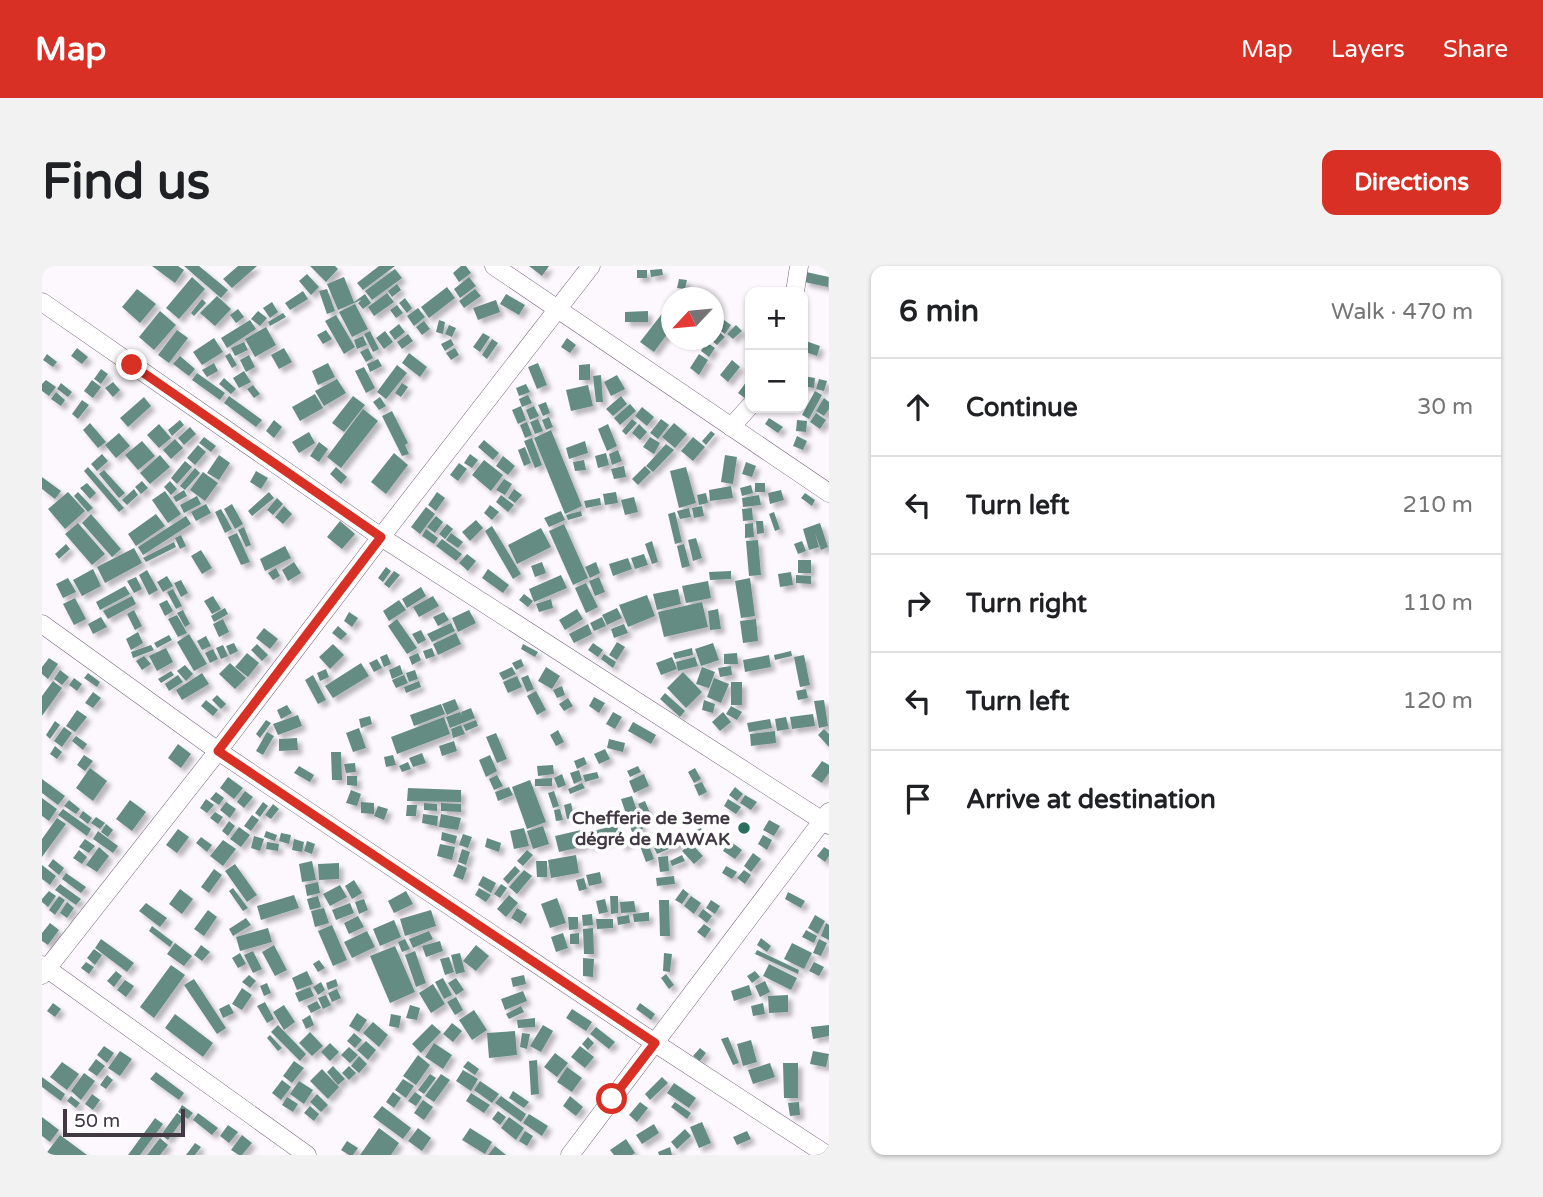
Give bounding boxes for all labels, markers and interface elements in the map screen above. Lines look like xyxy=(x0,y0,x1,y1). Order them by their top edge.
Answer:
text: Map xyxy=(35,30,106,69)
text: Map xyxy=(1241,35,1293,64)
text: Layers xyxy=(1331,35,1405,64)
text: Share xyxy=(1443,35,1508,64)
button: Directions xyxy=(1322,150,1501,215)
text: Find us xyxy=(42,153,210,212)
north arrow xyxy=(661,287,724,350)
map controls xyxy=(745,287,808,413)
button: + xyxy=(745,287,808,350)
text: 6 min xyxy=(899,293,979,330)
text: Walk · 470 m xyxy=(1331,298,1473,326)
route end xyxy=(116,349,147,380)
button: − xyxy=(745,350,808,413)
icon: ahead xyxy=(899,388,937,426)
text: Continue xyxy=(966,392,1078,423)
text: 30 m xyxy=(1417,393,1473,421)
icon: left xyxy=(899,486,937,524)
text: Turn left xyxy=(966,490,1069,521)
text: 210 m xyxy=(1403,491,1473,519)
icon: right xyxy=(899,584,937,622)
text: Turn right xyxy=(966,588,1087,619)
text: 110 m xyxy=(1403,589,1473,617)
icon: left xyxy=(899,682,937,720)
text: Turn left xyxy=(966,686,1069,717)
text: 120 m xyxy=(1403,687,1473,715)
icon: arrive xyxy=(899,780,937,818)
text: Arrive at destination xyxy=(966,784,1216,815)
place label: Chefferie de 3eme dégré de MAWAK xyxy=(572,807,730,850)
marker: Chefferie de 3eme dégré de MAWAK xyxy=(736,820,752,836)
route start xyxy=(596,1083,627,1114)
scale bar xyxy=(63,1106,186,1138)
text: 50 m xyxy=(74,1110,120,1132)

